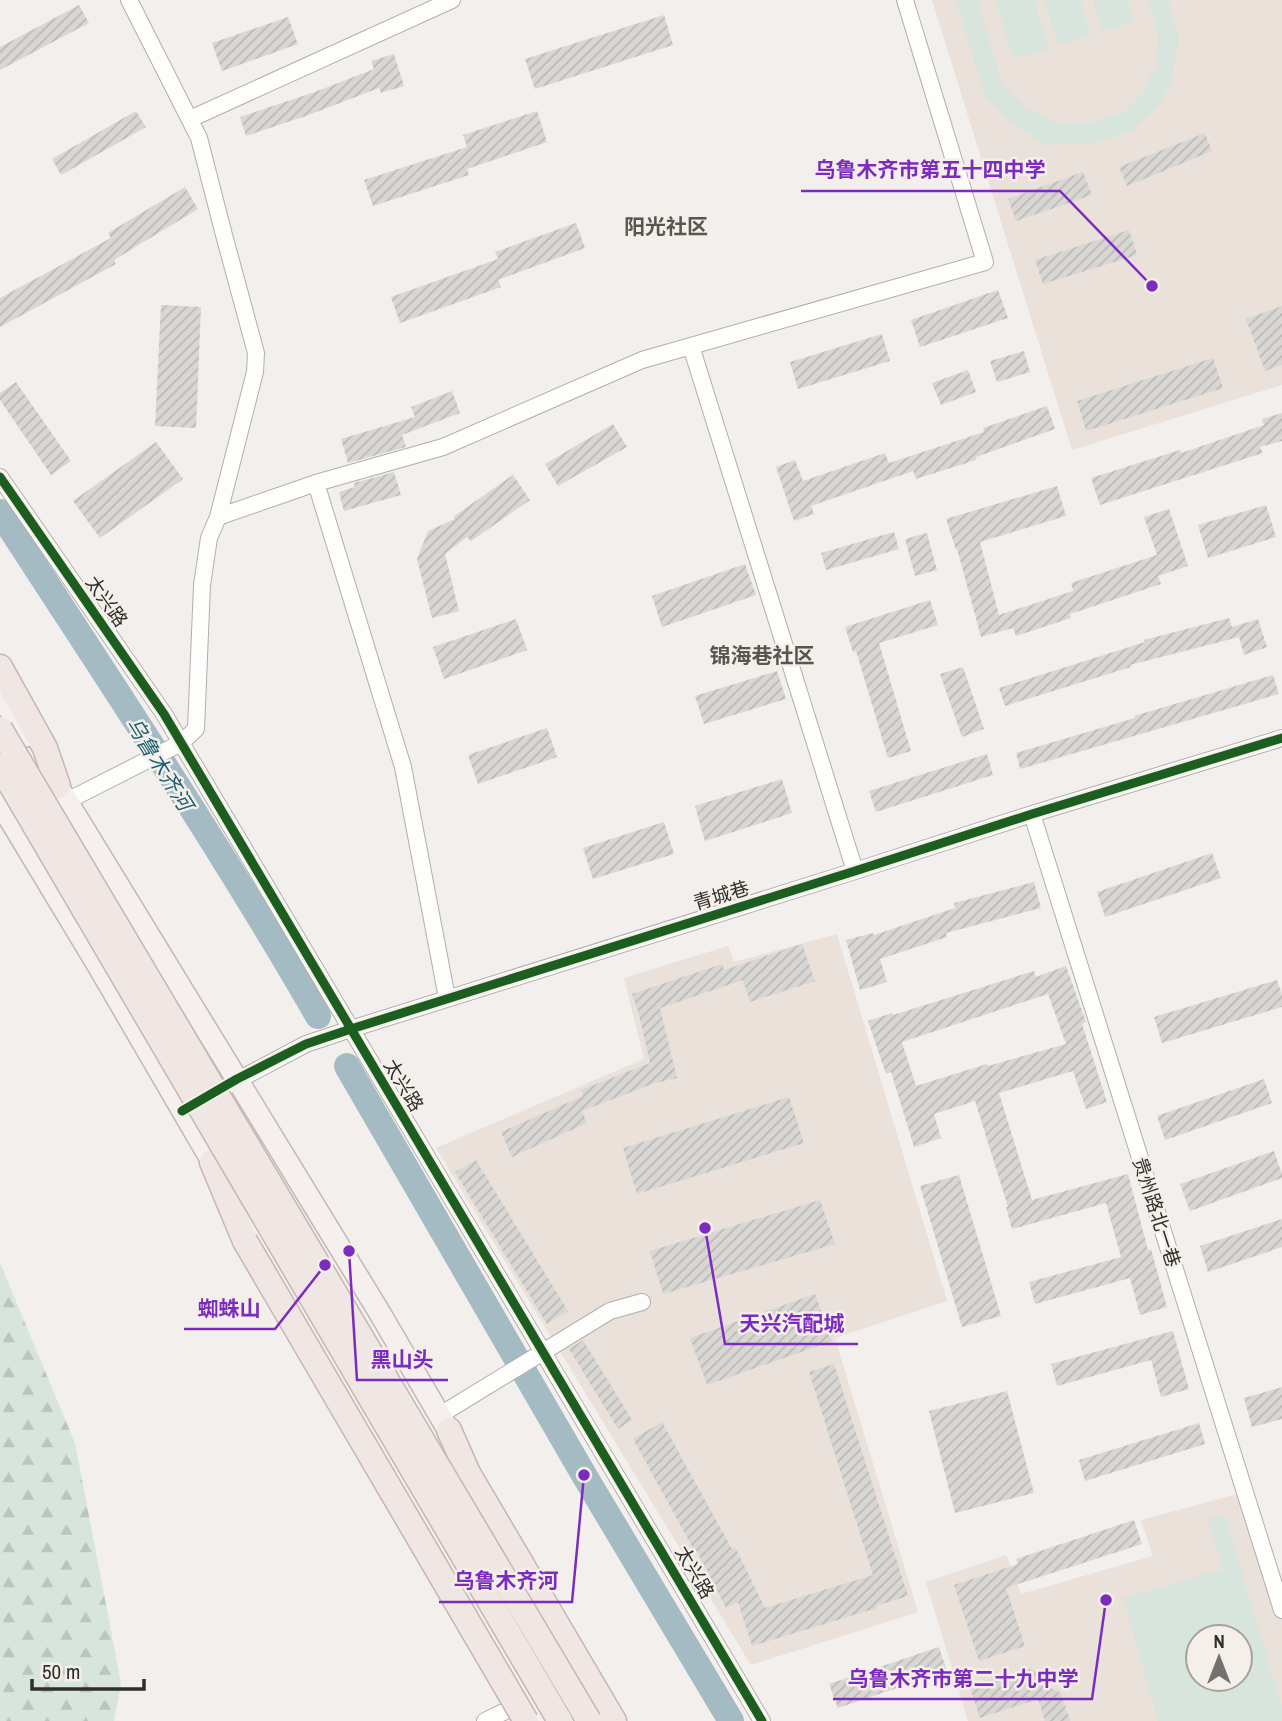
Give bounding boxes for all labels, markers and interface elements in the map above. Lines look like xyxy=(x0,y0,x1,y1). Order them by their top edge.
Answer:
callout: 乌鲁木齐市第五十四中学 xyxy=(801,149,1060,191)
text: 乌鲁木齐市第五十四中学 xyxy=(815,155,1046,184)
district label: 阳光社区 xyxy=(624,212,708,241)
street label: 太兴路 xyxy=(80,570,134,632)
district label: 锦海巷社区 xyxy=(710,641,815,670)
water label: 乌鲁木齐河 xyxy=(119,712,202,819)
street label: 青城巷 xyxy=(690,874,752,916)
street label: 太兴路 xyxy=(378,1054,430,1116)
street label: 贵州路北一巷 xyxy=(1127,1154,1187,1270)
callout: 蜘蛛山 xyxy=(184,1287,275,1329)
text: 蜘蛛山 xyxy=(198,1294,261,1323)
callout: 天兴汽配城 xyxy=(725,1302,858,1344)
text: 天兴汽配城 xyxy=(740,1309,845,1338)
callout: 黑山头 xyxy=(357,1338,448,1380)
text: 黑山头 xyxy=(371,1345,434,1374)
street label: 太兴路 xyxy=(669,1541,721,1603)
callout: 乌鲁木齐河 xyxy=(439,1560,572,1602)
text: 乌鲁木齐河 xyxy=(454,1566,559,1595)
north arrow xyxy=(1184,1623,1254,1693)
text: N xyxy=(1213,1628,1225,1654)
scale bar xyxy=(32,1648,144,1692)
text: 50 m xyxy=(42,1657,80,1686)
callout: 乌鲁木齐市第二十九中学 xyxy=(833,1657,1092,1699)
text: 乌鲁木齐市第二十九中学 xyxy=(848,1664,1079,1693)

